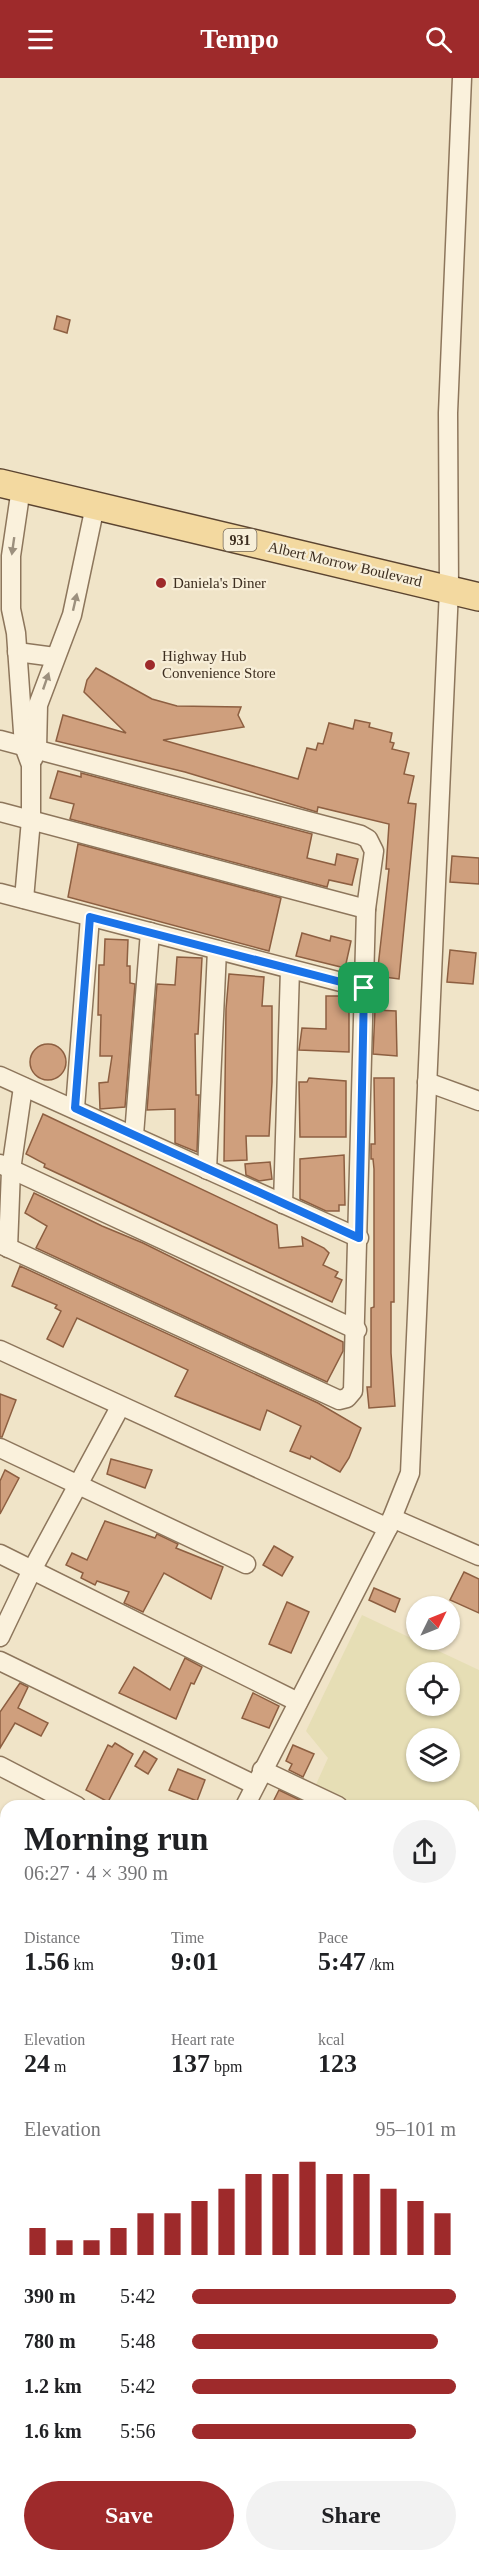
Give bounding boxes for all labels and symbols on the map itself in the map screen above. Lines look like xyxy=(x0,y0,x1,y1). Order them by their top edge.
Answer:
road number: 931 xyxy=(224,529,256,551)
one-way arrow xyxy=(8,537,17,556)
street label: Albert Morrow Boulevard xyxy=(266,538,424,590)
place label: Daniela's Diner xyxy=(173,575,266,591)
marker: Daniela's Diner xyxy=(154,576,168,590)
one-way arrow xyxy=(70,593,80,611)
place label: Highway Hub Convenience Store xyxy=(162,648,276,681)
marker: Highway Hub Convenience Store xyxy=(143,658,157,672)
one-way arrow xyxy=(42,672,52,690)
pin xyxy=(338,962,389,1013)
north arrow xyxy=(406,1596,460,1650)

